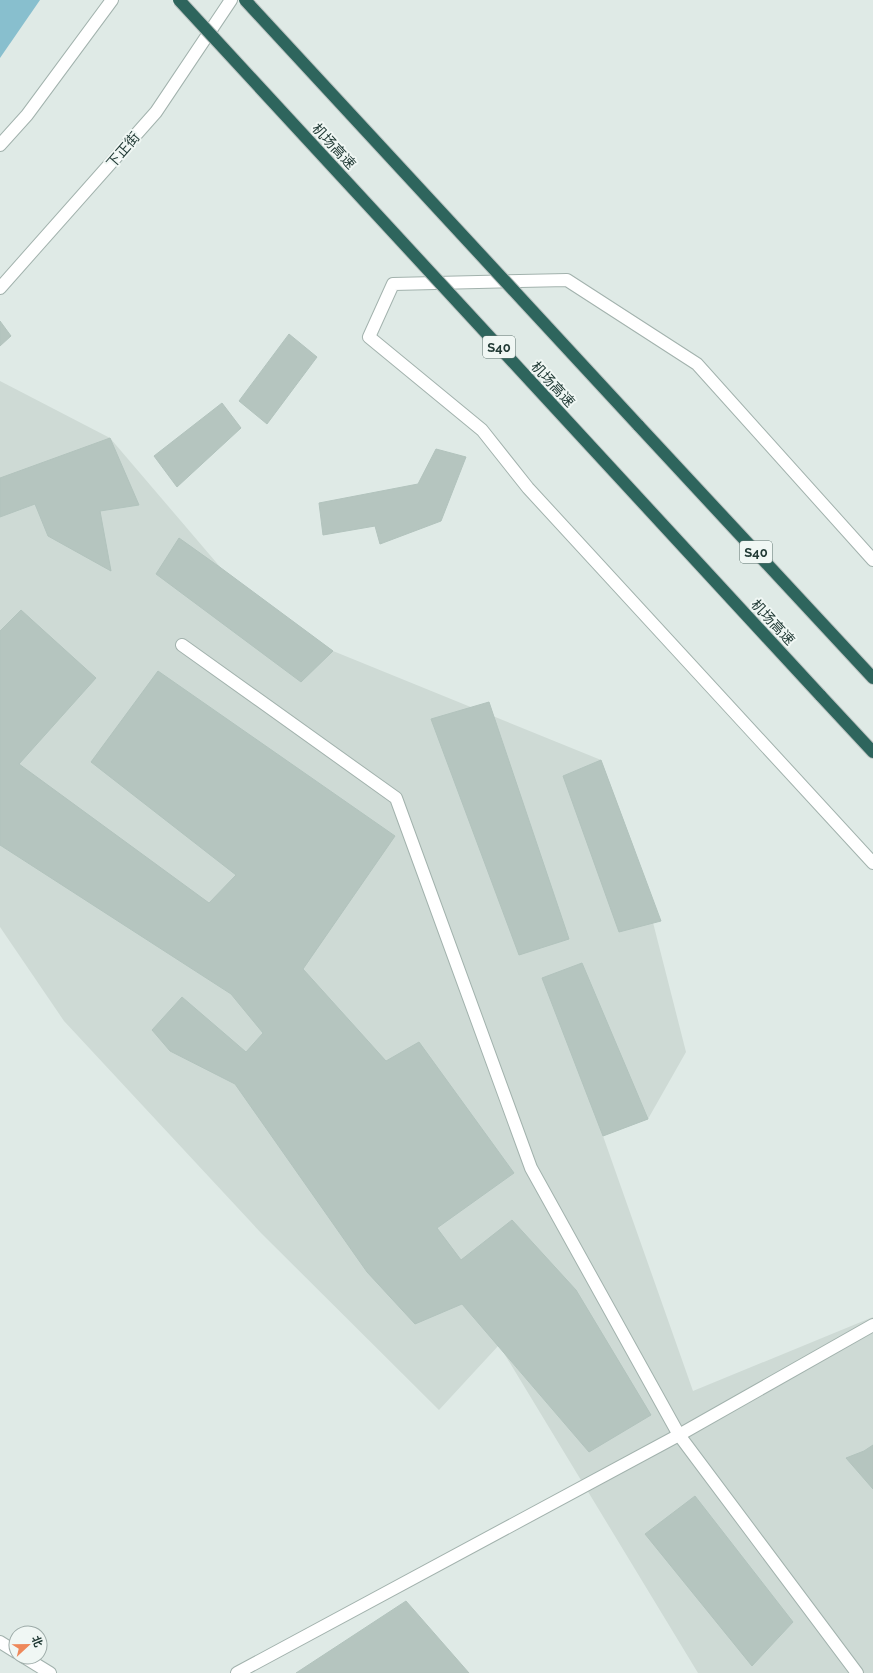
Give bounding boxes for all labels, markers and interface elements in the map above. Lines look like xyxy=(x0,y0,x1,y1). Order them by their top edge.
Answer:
street label: 机场高速 xyxy=(309,120,359,172)
street label: 下正街 xyxy=(103,129,143,171)
road number: S40 xyxy=(483,336,515,358)
street label: 机场高速 xyxy=(528,358,578,410)
road number: S40 xyxy=(740,541,772,563)
street label: 机场高速 xyxy=(748,596,798,648)
north arrow xyxy=(8,1625,48,1665)
text: 北 xyxy=(29,1634,45,1649)

